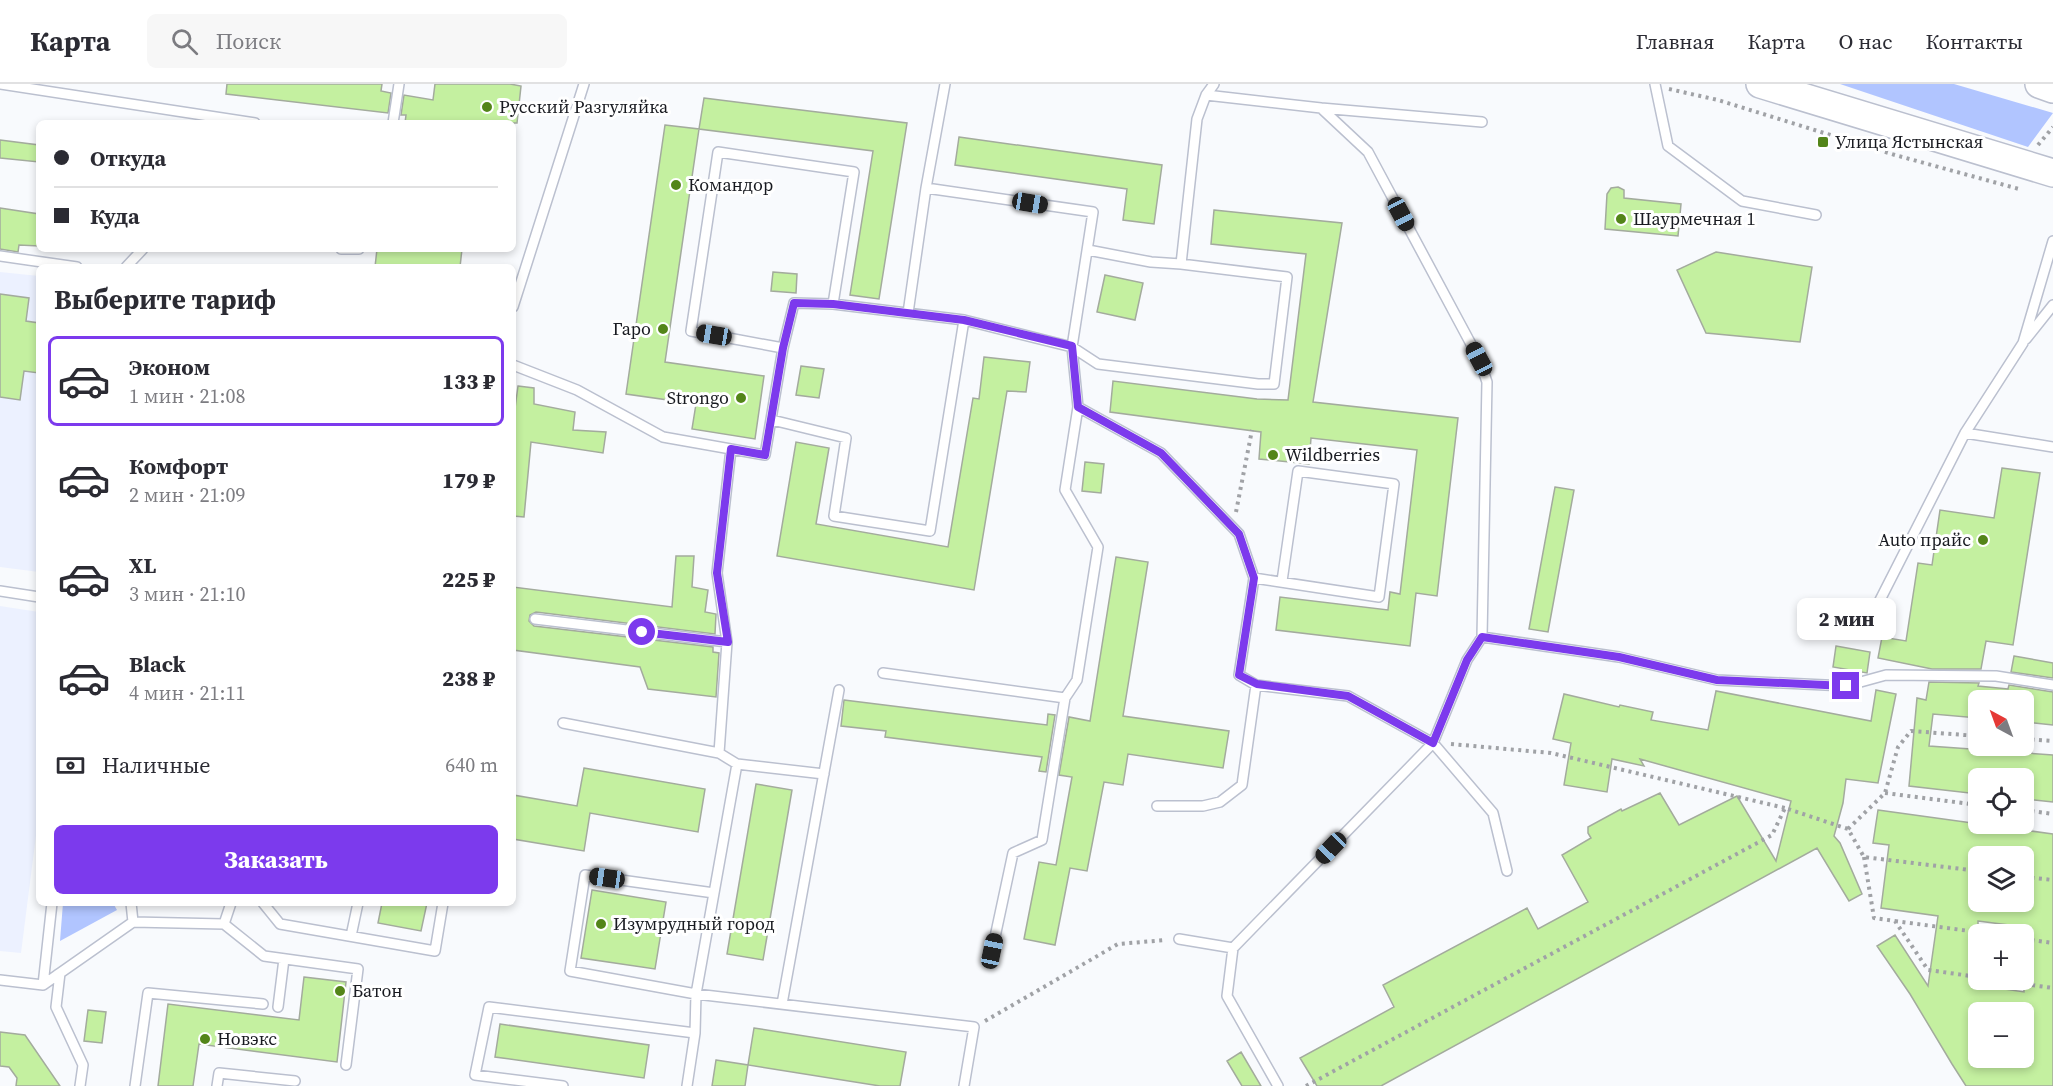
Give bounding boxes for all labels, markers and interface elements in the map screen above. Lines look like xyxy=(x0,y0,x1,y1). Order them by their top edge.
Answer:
search box xyxy=(147,14,567,68)
text: Карта xyxy=(30,22,111,60)
icon: search xyxy=(168,25,201,58)
text: Поиск xyxy=(216,26,281,56)
text: Главная xyxy=(1636,27,1714,56)
text: Карта xyxy=(1747,27,1805,56)
text: О нас xyxy=(1838,27,1892,56)
text: Контакты xyxy=(1925,27,2023,56)
place label: Русский Разгуляйка xyxy=(499,94,669,119)
marker: Русский Разгуляйка xyxy=(480,100,494,114)
place label: Улица Ястынская xyxy=(1835,129,1983,154)
marker: Улица Ястынская xyxy=(1816,135,1830,149)
text: Откуда xyxy=(90,143,166,173)
place label: Командор xyxy=(688,172,773,197)
marker: Командор xyxy=(669,178,683,192)
car xyxy=(1011,191,1049,215)
car xyxy=(1385,194,1417,234)
text: Куда xyxy=(90,201,140,231)
place label: Шаурмечная 1 xyxy=(1633,206,1756,231)
marker: Шаурмечная 1 xyxy=(1614,212,1628,226)
text: Выберите тариф xyxy=(54,281,276,318)
place label: Гаро xyxy=(612,316,651,341)
marker: Гаро xyxy=(656,322,670,336)
car xyxy=(695,323,733,347)
car xyxy=(1463,339,1495,379)
text: Эконом xyxy=(129,352,210,382)
icon: car xyxy=(57,354,111,408)
text: 133 ₽ xyxy=(442,366,495,396)
text: 1 мин · 21:08 xyxy=(129,382,245,410)
place label: Strongo xyxy=(667,385,729,410)
marker: Strongo xyxy=(734,391,748,405)
place label: Wildberries xyxy=(1285,442,1380,467)
marker: Wildberries xyxy=(1266,448,1280,462)
text: Комфорт xyxy=(129,451,228,481)
icon: car xyxy=(57,453,111,507)
text: 179 ₽ xyxy=(442,465,495,495)
text: 2 мин · 21:09 xyxy=(129,481,245,509)
place label: Auto прайс xyxy=(1878,527,1971,552)
marker: Auto прайс xyxy=(1976,533,1990,547)
text: XL xyxy=(129,550,156,580)
icon: car xyxy=(57,552,111,606)
text: 225 ₽ xyxy=(442,564,495,594)
text: 3 мин · 21:10 xyxy=(129,580,245,608)
callout: 2 мин xyxy=(1796,599,1896,641)
text: 2 мин xyxy=(1818,605,1875,633)
route start xyxy=(628,618,655,645)
text: Black xyxy=(129,649,186,679)
icon: car xyxy=(57,651,111,705)
text: 238 ₽ xyxy=(442,663,495,693)
route end xyxy=(1832,672,1859,699)
text: 4 мин · 21:11 xyxy=(129,679,245,707)
north arrow xyxy=(1968,690,2034,756)
map controls xyxy=(1968,690,2034,1068)
icon: cash xyxy=(54,749,87,782)
text: Наличные xyxy=(102,750,211,780)
text: 640 m xyxy=(445,751,498,779)
button: locate xyxy=(1968,768,2034,834)
button: Заказать xyxy=(54,825,498,894)
car xyxy=(1312,829,1350,867)
button: layers xyxy=(1968,846,2034,912)
car xyxy=(588,867,626,889)
place label: Изумрудный город xyxy=(613,911,775,936)
marker: Изумрудный город xyxy=(594,917,608,931)
button: + xyxy=(1968,924,2034,990)
car xyxy=(979,932,1005,970)
place label: Батон xyxy=(352,978,403,1003)
marker: Батон xyxy=(333,984,347,998)
button: − xyxy=(1968,1002,2034,1068)
place label: Новэкс xyxy=(217,1026,277,1051)
marker: Новэкс xyxy=(198,1032,212,1046)

